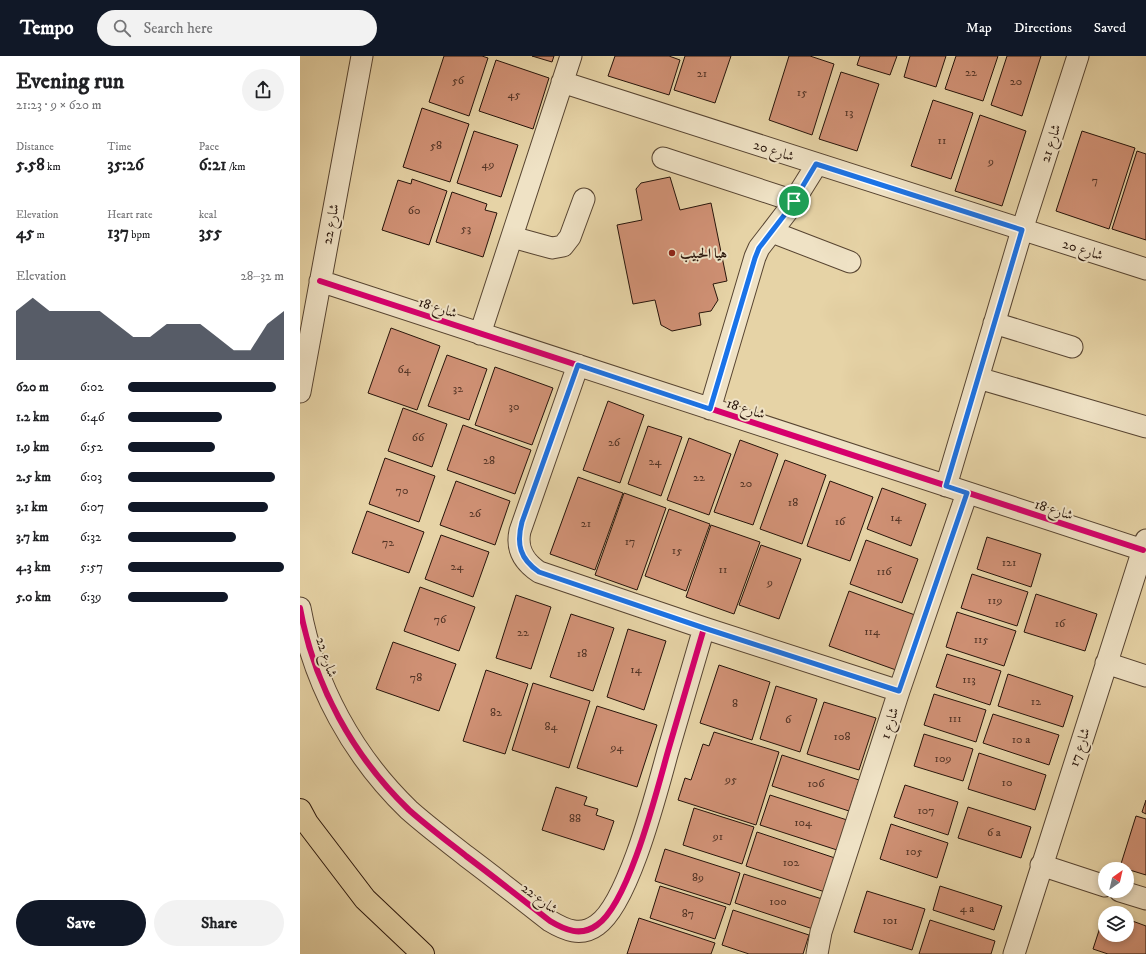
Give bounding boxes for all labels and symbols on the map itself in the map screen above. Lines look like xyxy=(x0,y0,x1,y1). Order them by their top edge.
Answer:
house number: 22 xyxy=(965,65,977,80)
house number: 21 xyxy=(697,66,707,81)
house number: 56 xyxy=(452,73,465,88)
house number: 20 xyxy=(1010,74,1022,89)
house number: 15 xyxy=(797,85,807,100)
house number: 45 xyxy=(508,87,520,102)
house number: 13 xyxy=(845,105,853,120)
street label: شارع 21 xyxy=(1036,122,1068,165)
house number: 11 xyxy=(938,133,946,148)
street label: شارع 20 xyxy=(750,136,796,168)
house number: 58 xyxy=(430,138,442,153)
house number: 9 xyxy=(987,154,994,169)
house number: 49 xyxy=(482,157,494,172)
house number: 7 xyxy=(1092,173,1098,188)
pin xyxy=(777,184,811,218)
street label: شارع 22 xyxy=(318,202,346,246)
house number: 60 xyxy=(408,203,420,218)
house number: 53 xyxy=(461,221,471,236)
street label: شارع 20 xyxy=(1059,235,1105,267)
place label: هيا الحبيب xyxy=(680,245,727,263)
marker: هيا الحبيب xyxy=(667,248,677,258)
street label: شارع 18 xyxy=(416,293,459,325)
house number: 64 xyxy=(397,362,412,377)
house number: 32 xyxy=(453,381,463,396)
street label: شارع 18 xyxy=(724,394,767,426)
house number: 30 xyxy=(509,399,519,414)
house number: 66 xyxy=(412,430,425,445)
house number: 26 xyxy=(608,435,621,450)
house number: 28 xyxy=(483,453,495,468)
house number: 24 xyxy=(649,454,662,469)
house number: 22 xyxy=(693,470,705,485)
house number: 20 xyxy=(740,476,752,491)
house number: 70 xyxy=(396,483,408,498)
house number: 18 xyxy=(788,495,798,510)
street label: شارع 18 xyxy=(1032,495,1075,527)
house number: 26 xyxy=(469,506,482,521)
house number: 14 xyxy=(890,510,903,525)
house number: 16 xyxy=(835,514,846,529)
house number: 21 xyxy=(581,516,591,531)
house number: 17 xyxy=(625,534,635,549)
house number: 72 xyxy=(382,535,394,550)
house number: 15 xyxy=(672,543,682,558)
house number: 121 xyxy=(1002,555,1016,570)
house number: 24 xyxy=(451,559,464,574)
house number: 11 xyxy=(719,562,727,577)
house number: 116 xyxy=(876,564,892,579)
house number: 9 xyxy=(766,575,773,590)
house number: 119 xyxy=(988,593,1002,608)
house number: 76 xyxy=(434,612,447,627)
house number: 16 xyxy=(1055,616,1066,631)
house number: 114 xyxy=(864,624,881,639)
house number: 22 xyxy=(517,625,529,640)
house number: 115 xyxy=(974,632,988,647)
street label: شارع 22 xyxy=(309,635,341,680)
house number: 18 xyxy=(577,646,587,661)
house number: 14 xyxy=(630,662,643,677)
house number: 78 xyxy=(410,670,422,685)
house number: 113 xyxy=(962,672,976,687)
house number: 12 xyxy=(1031,694,1041,709)
house number: 8 xyxy=(732,696,738,711)
house number: 82 xyxy=(490,705,502,720)
street label: شارع 1 xyxy=(876,705,905,742)
house number: 111 xyxy=(948,711,962,726)
house number: 6 xyxy=(785,712,792,727)
house number: 84 xyxy=(545,719,559,734)
street label: شارع 17 xyxy=(1065,726,1097,770)
house number: 108 xyxy=(834,729,850,744)
house number: 10 a xyxy=(1012,732,1031,747)
house number: 94 xyxy=(610,740,625,755)
house number: 109 xyxy=(935,751,951,766)
house number: 95 xyxy=(724,772,737,787)
house number: 10 xyxy=(1002,775,1012,790)
house number: 106 xyxy=(807,776,825,791)
house number: 107 xyxy=(917,803,935,818)
house number: 88 xyxy=(569,811,581,826)
house number: 104 xyxy=(794,815,813,830)
house number: 6 a xyxy=(987,825,1002,840)
house number: 91 xyxy=(712,829,723,844)
house number: 105 xyxy=(906,844,922,859)
house number: 102 xyxy=(783,855,799,870)
north arrow xyxy=(1098,862,1134,898)
house number: 89 xyxy=(692,870,704,885)
street label: شارع 22 xyxy=(516,879,561,920)
house number: 100 xyxy=(769,894,787,909)
house number: 4 a xyxy=(960,901,975,916)
house number: 87 xyxy=(682,906,694,921)
house number: 101 xyxy=(882,913,898,928)

